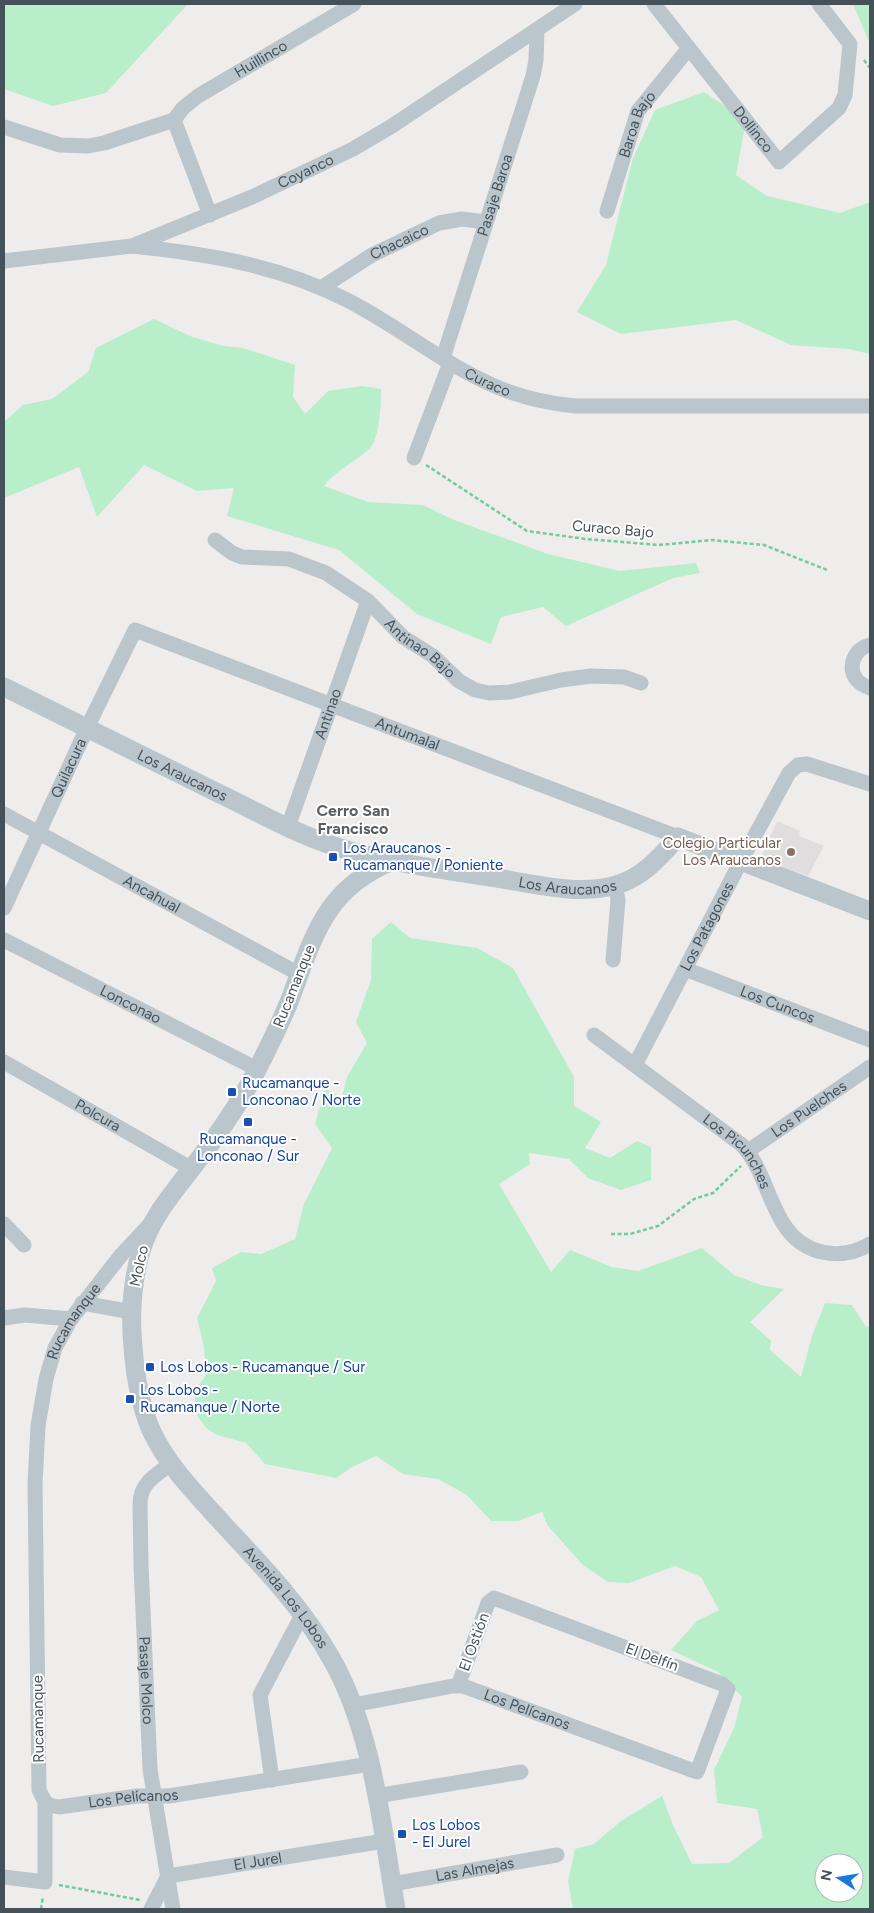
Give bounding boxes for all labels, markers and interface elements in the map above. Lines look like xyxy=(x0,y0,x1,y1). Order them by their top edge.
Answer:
street label: Huillinco xyxy=(231,36,291,82)
street label: Baroa Bajo xyxy=(615,87,660,160)
street label: Dollinco xyxy=(729,103,777,157)
street label: Coyanco xyxy=(275,150,337,192)
street label: Pasaje Baroa xyxy=(473,152,517,238)
street label: Chacaico xyxy=(367,220,432,264)
street label: Curaco xyxy=(461,364,513,401)
street label: Curaco Bajo xyxy=(571,516,655,542)
street label: Antinao Bajo xyxy=(381,615,460,682)
street label: Antinao xyxy=(311,686,345,742)
street label: Antumalal xyxy=(373,714,442,754)
street label: Quilacura xyxy=(47,735,90,801)
street label: Los Araucanos xyxy=(134,746,230,805)
district label: Cerro San Francisco xyxy=(316,801,390,838)
place label: Colegio Particular Los Araucanos xyxy=(662,834,781,869)
place label: Los Araucanos - Rucamanque / Poniente xyxy=(343,839,503,874)
marker: Colegio Particular Los Araucanos xyxy=(785,846,797,858)
marker: Los Araucanos - Rucamanque / Poniente xyxy=(327,851,339,863)
street label: Ancahual xyxy=(120,871,183,917)
street label: Los Araucanos xyxy=(517,873,618,898)
street label: Los Patagones xyxy=(676,879,737,974)
street label: Rucamanque xyxy=(269,942,319,1030)
street label: Lonconao xyxy=(97,981,164,1028)
street label: Los Cuncos xyxy=(737,982,817,1027)
place label: Rucamanque - Lonconao / Norte xyxy=(242,1074,361,1109)
street label: Los Puelches xyxy=(768,1077,850,1141)
marker: Rucamanque - Lonconao / Norte xyxy=(226,1086,238,1098)
street label: Polcura xyxy=(72,1095,124,1136)
street label: Los Picunches xyxy=(699,1110,775,1191)
marker: Rucamanque - Lonconao / Sur xyxy=(242,1116,254,1128)
place label: Rucamanque - Lonconao / Sur xyxy=(197,1130,299,1165)
street label: Molco xyxy=(126,1244,152,1288)
street label: Rucamanque xyxy=(43,1280,105,1362)
place label: Los Lobos - Rucamanque / Sur xyxy=(160,1358,365,1376)
marker: Los Lobos - Rucamanque / Sur xyxy=(144,1361,156,1373)
place label: Los Lobos - Rucamanque / Norte xyxy=(140,1381,280,1416)
marker: Los Lobos - Rucamanque / Norte xyxy=(124,1393,136,1405)
street label: Avenida Los Lobos xyxy=(239,1542,332,1652)
street label: El Ostión xyxy=(455,1610,493,1674)
street label: Pasaje Molco xyxy=(135,1636,157,1725)
street label: El Delfín xyxy=(623,1639,681,1675)
street label: Rucamanque xyxy=(28,1675,48,1763)
street label: Los Pelícanos xyxy=(481,1685,573,1734)
street label: Los Pelícanos xyxy=(87,1786,180,1812)
place label: Los Lobos - El Jurel xyxy=(412,1816,480,1851)
marker: Los Lobos - El Jurel xyxy=(396,1828,408,1840)
street label: El Jurel xyxy=(232,1849,283,1874)
north arrow xyxy=(814,1853,864,1903)
street label: Las Almejas xyxy=(434,1854,515,1885)
text: N xyxy=(817,1868,836,1882)

